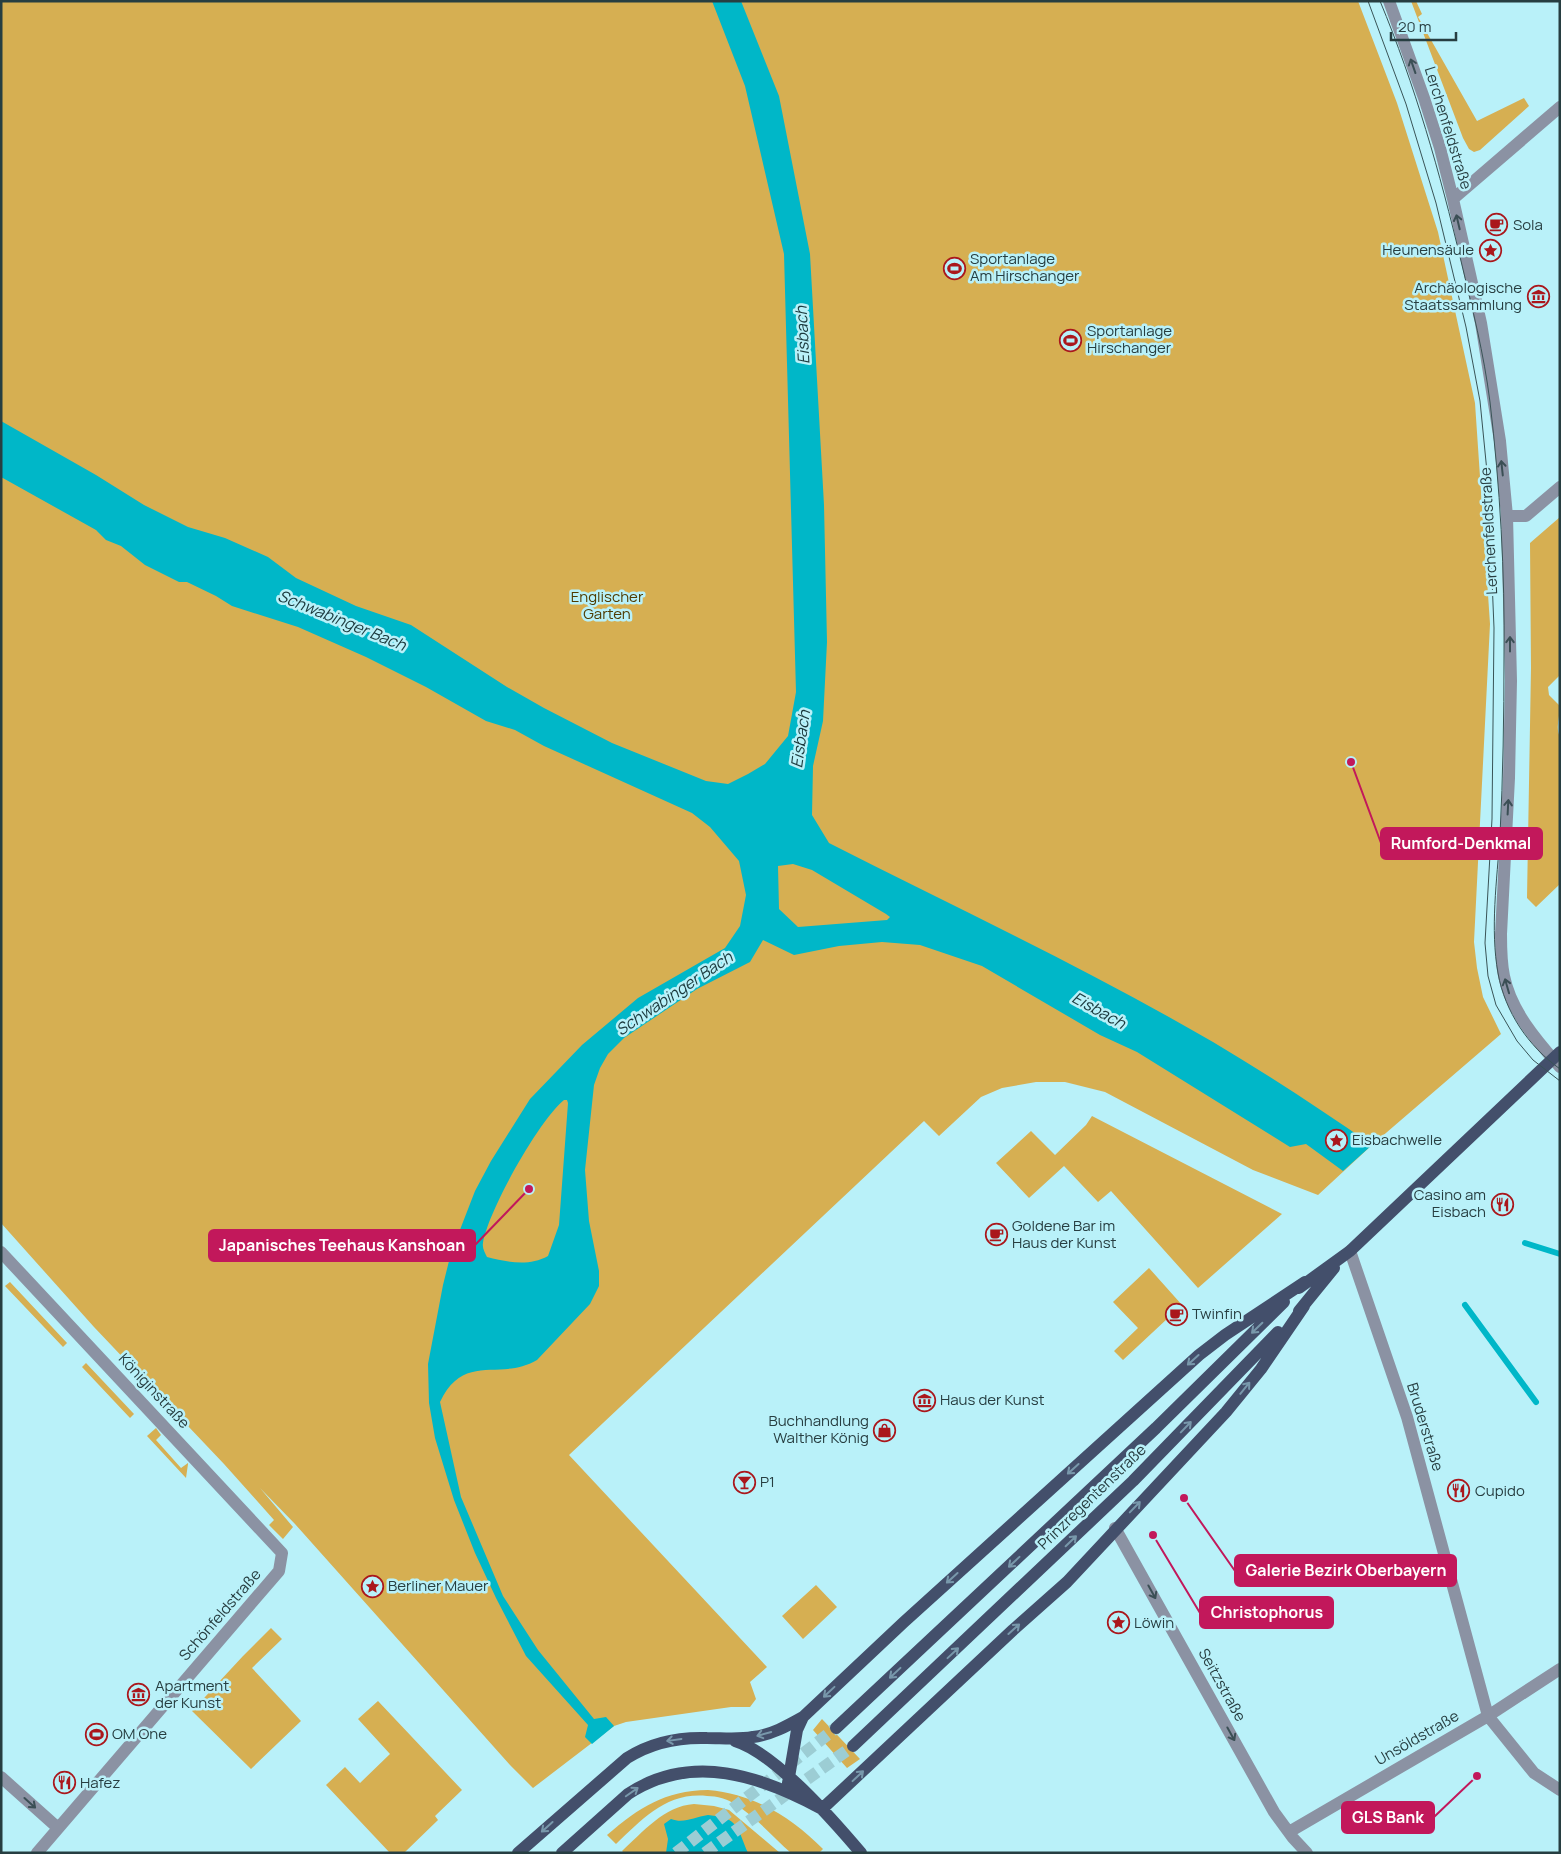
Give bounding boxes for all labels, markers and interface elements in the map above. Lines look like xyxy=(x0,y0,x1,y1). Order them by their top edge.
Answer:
scale bar xyxy=(1391,10,1456,42)
text: 20 m xyxy=(1398,16,1431,37)
one-way arrow xyxy=(1408,59,1417,74)
street label: Lerchenfeldstraße xyxy=(1420,64,1477,192)
cafe icon: Sola xyxy=(1485,213,1509,237)
one-way arrow xyxy=(1453,214,1462,230)
place label: Sola xyxy=(1513,214,1543,235)
place icon: Heunensäule xyxy=(1478,238,1502,262)
place label: Heunensäule xyxy=(1382,239,1474,260)
place label: Sportanlage Am Hirschanger xyxy=(970,248,1080,286)
sports icon: Sportanlage Am Hirschanger xyxy=(942,256,966,280)
place label: Archäologische Staatssammlung xyxy=(1404,277,1522,315)
museum icon: Archäologische Staatssammlung xyxy=(1526,285,1550,309)
water label: Eisbach xyxy=(789,305,815,365)
place label: Sportanlage Hirschanger xyxy=(1087,320,1172,358)
sports icon: Sportanlage Hirschanger xyxy=(1059,328,1083,352)
one-way arrow xyxy=(1497,460,1507,476)
street label: Lerchenfeldstraße xyxy=(1475,467,1502,595)
water label: Schwabinger Bach xyxy=(275,584,410,656)
park label: Englischer Garten xyxy=(571,586,644,624)
one-way arrow xyxy=(1505,636,1515,652)
water label: Eisbach xyxy=(785,708,815,769)
one-way arrow xyxy=(1503,799,1512,815)
callout: Rumford-Denkmal xyxy=(1381,828,1542,859)
text: Rumford-Denkmal xyxy=(1391,832,1531,854)
water label: Schwabinger Bach xyxy=(611,945,737,1040)
one-way arrow xyxy=(1501,978,1511,994)
water label: Eisbach xyxy=(1068,986,1130,1034)
place icon: Eisbachwelle xyxy=(1324,1128,1348,1152)
place label: Eisbachwelle xyxy=(1352,1129,1442,1150)
place label: Casino am Eisbach xyxy=(1414,1184,1486,1222)
restaurant icon: Casino am Eisbach xyxy=(1490,1192,1514,1216)
place label: Goldene Bar im Haus der Kunst xyxy=(1012,1215,1117,1253)
cafe icon: Goldene Bar im Haus der Kunst xyxy=(984,1223,1008,1247)
callout: Japanisches Teehaus Kanshoan xyxy=(209,1230,475,1261)
text: Japanisches Teehaus Kanshoan xyxy=(219,1234,465,1256)
cafe icon: Twinfin xyxy=(1164,1302,1188,1326)
place label: Twinfin xyxy=(1192,1303,1242,1324)
one-way arrow xyxy=(1251,1322,1264,1334)
street label: Königinstraße xyxy=(114,1348,195,1433)
one-way arrow xyxy=(1187,1354,1200,1366)
street label: Bruderstraße xyxy=(1402,1380,1449,1474)
one-way arrow xyxy=(1240,1381,1251,1394)
museum icon: Haus der Kunst xyxy=(912,1388,936,1412)
place label: Haus der Kunst xyxy=(940,1389,1045,1410)
place label: Buchhandlung Walther König xyxy=(768,1410,869,1448)
shop icon: Buchhandlung Walther König xyxy=(873,1418,897,1442)
one-way arrow xyxy=(1180,1421,1192,1433)
street label: Prinzregentenstraße xyxy=(1033,1439,1151,1554)
one-way arrow xyxy=(1066,1463,1079,1475)
bar icon: P1 xyxy=(732,1470,756,1494)
place label: P1 xyxy=(760,1471,775,1492)
restaurant icon: Cupido xyxy=(1447,1479,1471,1503)
place label: Cupido xyxy=(1475,1480,1525,1501)
one-way arrow xyxy=(1129,1501,1141,1513)
one-way arrow xyxy=(1064,1535,1077,1547)
callout: Galerie Bezirk Oberbayern xyxy=(1235,1555,1456,1586)
one-way arrow xyxy=(1007,1556,1020,1568)
text: Galerie Bezirk Oberbayern xyxy=(1246,1559,1446,1581)
street label: Schönfeldstraße xyxy=(174,1564,266,1665)
one-way arrow xyxy=(946,1572,959,1584)
place icon: Berliner Mauer xyxy=(360,1574,384,1598)
place label: Berliner Mauer xyxy=(388,1575,489,1596)
one-way arrow xyxy=(1147,1584,1157,1598)
callout: Christophorus xyxy=(1200,1597,1333,1628)
text: Christophorus xyxy=(1211,1601,1324,1623)
place icon: Löwin xyxy=(1106,1611,1130,1635)
place label: Löwin xyxy=(1134,1612,1174,1633)
one-way arrow xyxy=(1008,1623,1020,1635)
street label: Seitzstraße xyxy=(1194,1644,1251,1725)
one-way arrow xyxy=(946,1647,959,1659)
one-way arrow xyxy=(889,1667,902,1679)
place label: Apartment der Kunst xyxy=(155,1675,229,1713)
museum icon: Apartment der Kunst xyxy=(127,1683,151,1707)
one-way arrow xyxy=(822,1686,835,1698)
street label: Unsöldstraße xyxy=(1371,1705,1463,1770)
sports icon: OM One xyxy=(84,1722,108,1746)
place label: OM One xyxy=(112,1723,167,1744)
one-way arrow xyxy=(1226,1726,1236,1740)
one-way arrow xyxy=(757,1730,773,1740)
one-way arrow xyxy=(666,1735,682,1745)
one-way arrow xyxy=(851,1770,864,1782)
restaurant icon: Hafez xyxy=(52,1771,76,1795)
place label: Hafez xyxy=(80,1772,120,1793)
one-way arrow xyxy=(625,1787,639,1797)
one-way arrow xyxy=(23,1797,36,1809)
callout: GLS Bank xyxy=(1342,1802,1434,1833)
text: GLS Bank xyxy=(1352,1806,1424,1828)
one-way arrow xyxy=(540,1821,553,1833)

